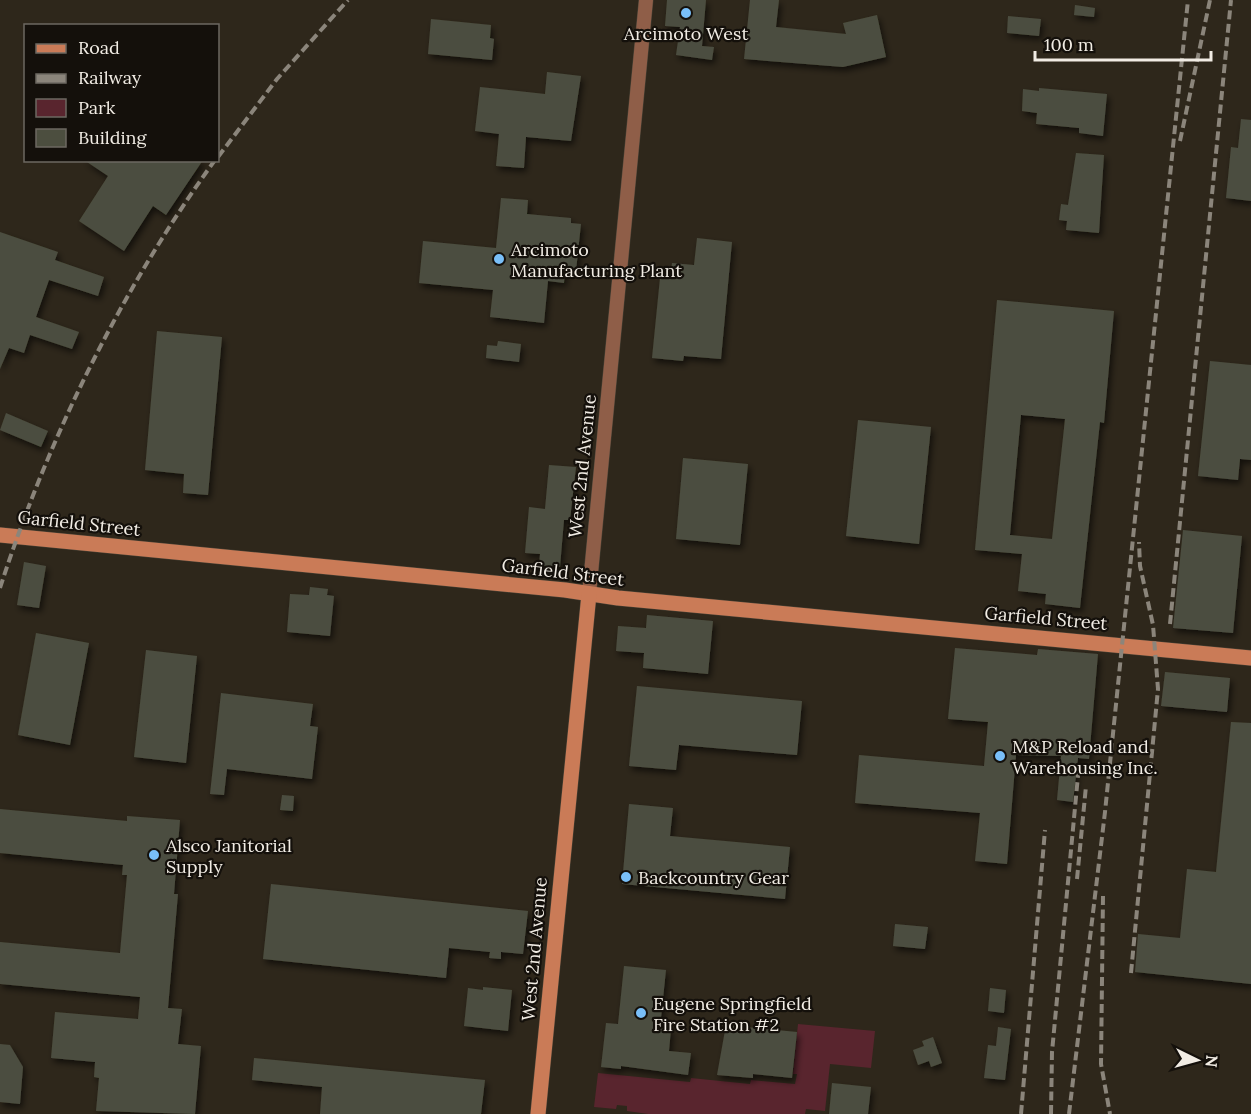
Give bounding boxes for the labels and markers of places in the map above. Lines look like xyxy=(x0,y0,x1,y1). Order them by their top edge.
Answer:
marker: Arcimoto West xyxy=(679,6,693,20)
place label: Arcimoto West xyxy=(623,22,748,45)
place label: Arcimoto Manufacturing Plant xyxy=(510,238,682,282)
marker: Arcimoto Manufacturing Plant xyxy=(492,252,506,266)
place label: M&P Reload and Warehousing Inc. xyxy=(1012,735,1158,779)
marker: M&P Reload and Warehousing Inc. xyxy=(993,749,1007,763)
place label: Alsco Janitorial Supply xyxy=(165,834,292,878)
marker: Alsco Janitorial Supply xyxy=(147,848,161,862)
place label: Backcountry Gear xyxy=(638,866,789,889)
marker: Backcountry Gear xyxy=(619,870,633,884)
place label: Eugene Springfield Fire Station #2 xyxy=(653,992,812,1036)
marker: Eugene Springfield Fire Station #2 xyxy=(634,1006,648,1020)

